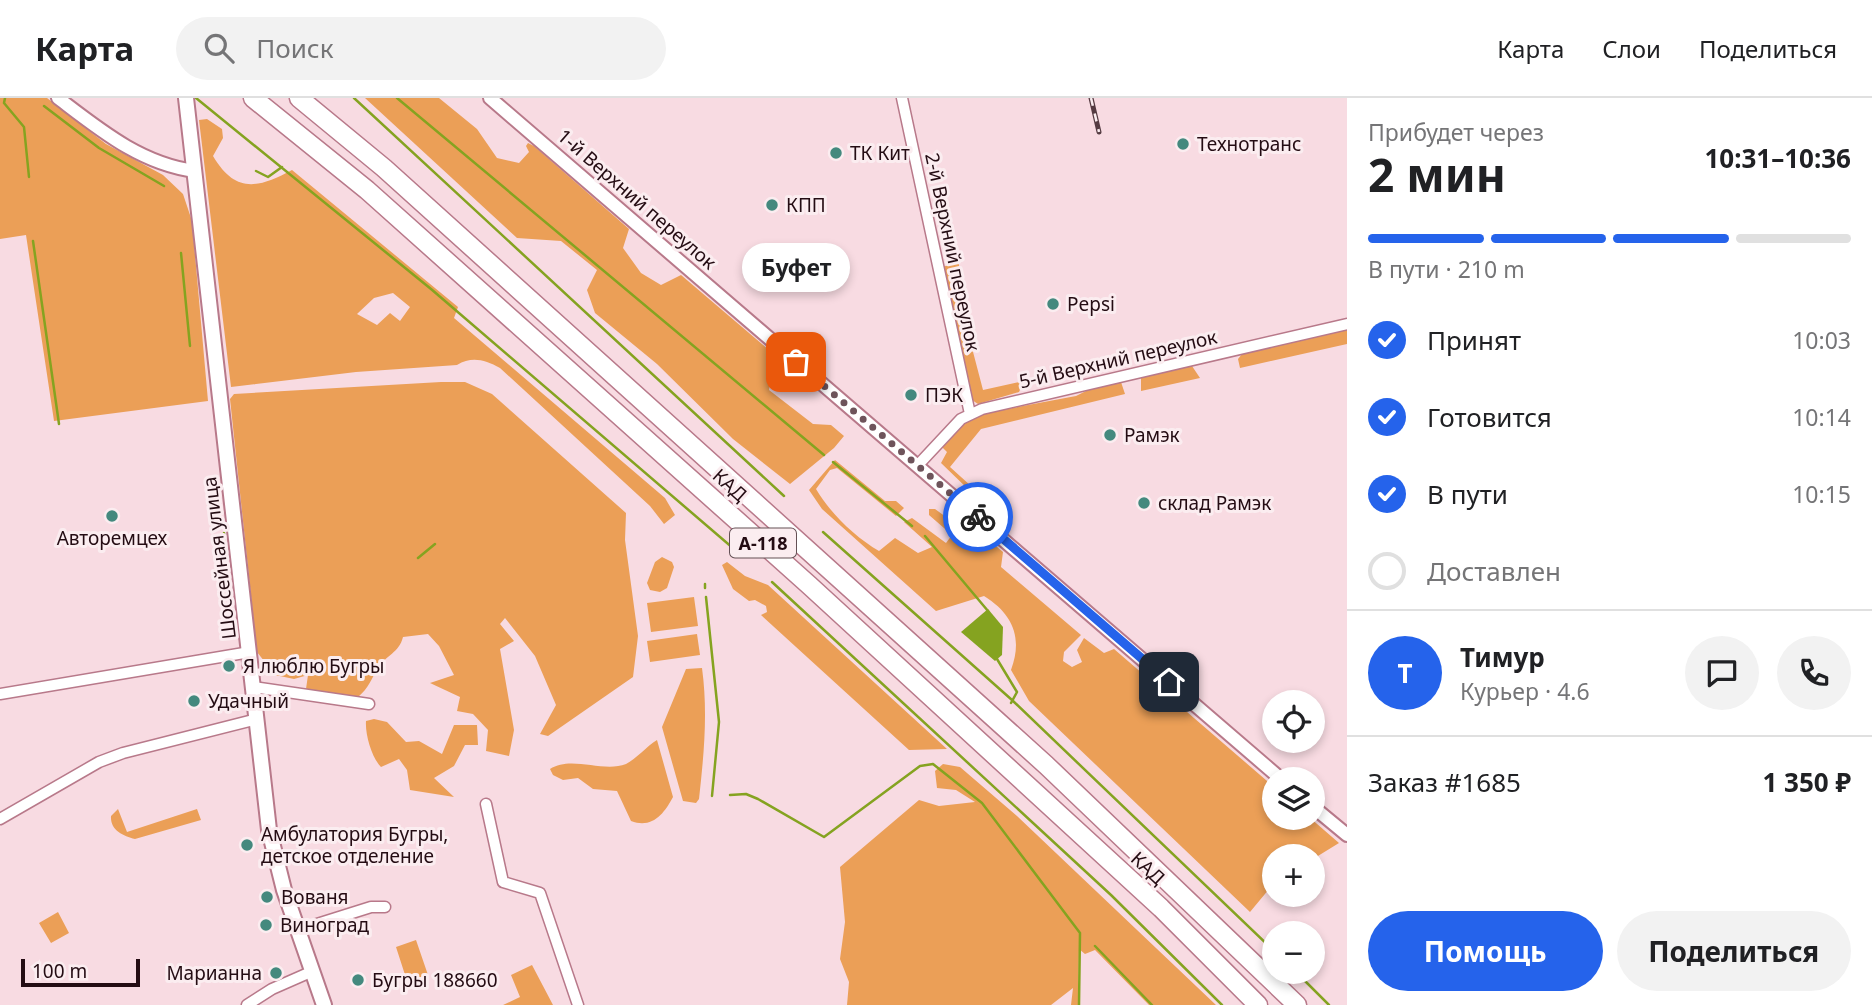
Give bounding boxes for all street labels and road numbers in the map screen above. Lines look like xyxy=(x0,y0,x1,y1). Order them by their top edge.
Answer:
street label: 1-й Верхний переулок xyxy=(552,123,722,275)
street label: 2-й Верхний переулок xyxy=(919,150,987,354)
street label: 5-й Верхний переулок xyxy=(1017,324,1219,394)
street label: КАД xyxy=(707,463,753,507)
street label: Шоссейная улица xyxy=(196,475,242,641)
road number: А-118 xyxy=(730,528,796,558)
street label: КАД xyxy=(1125,846,1171,891)

